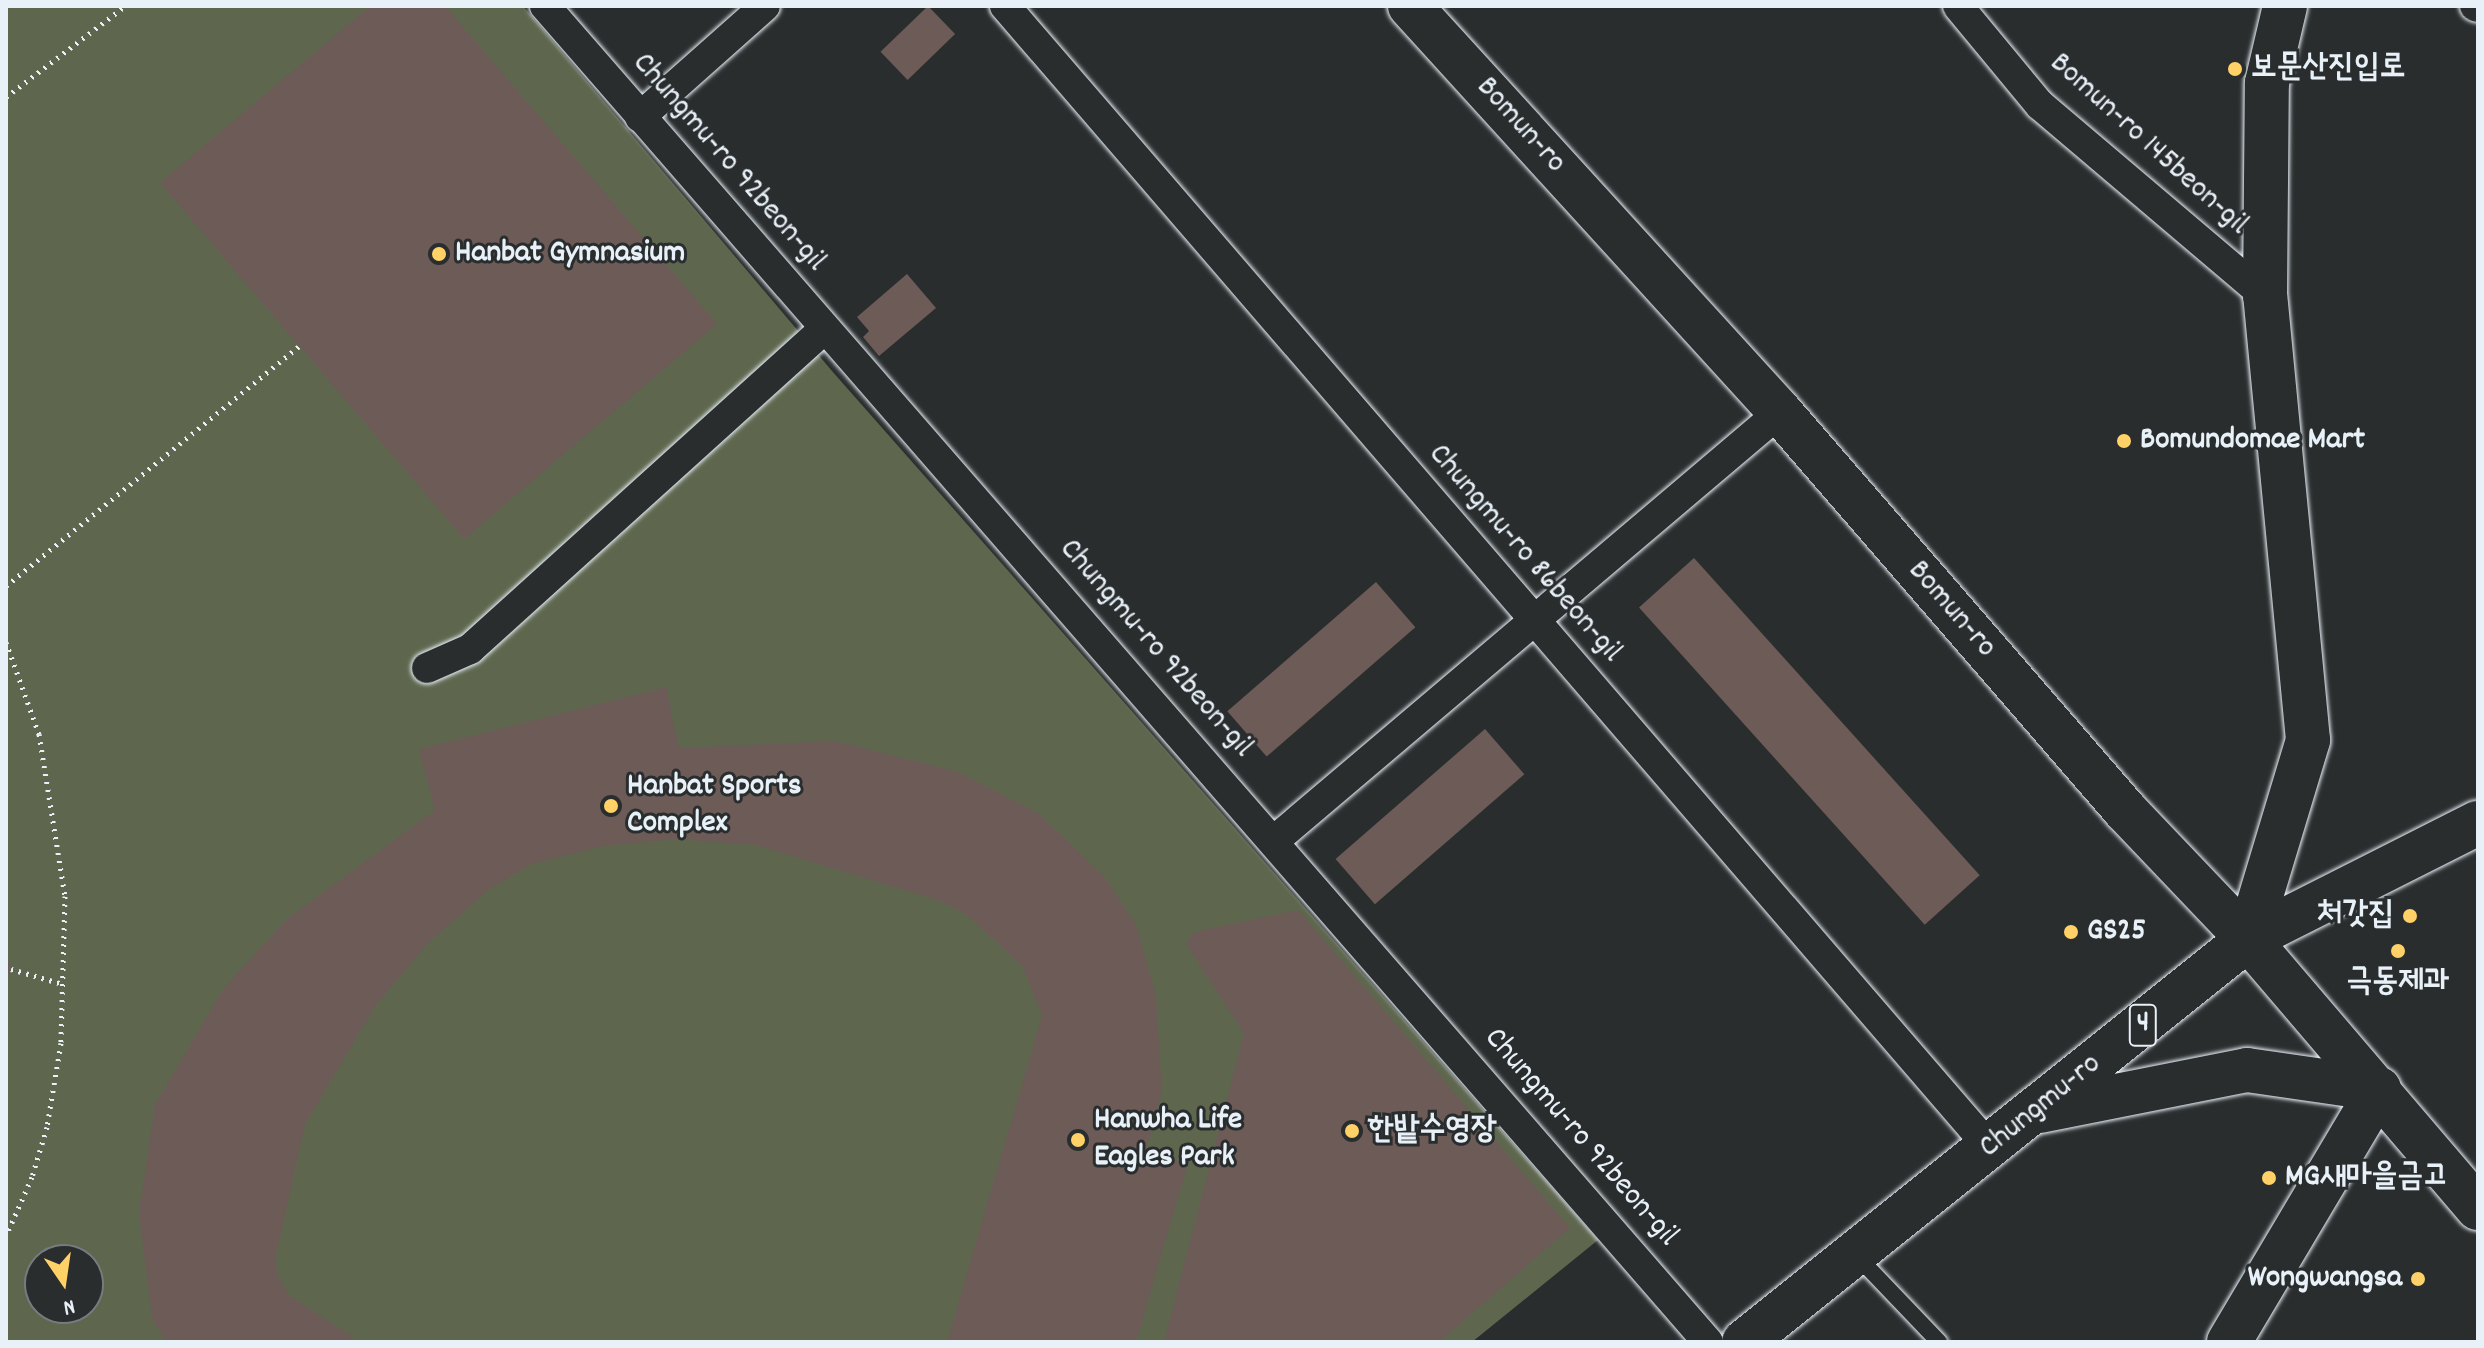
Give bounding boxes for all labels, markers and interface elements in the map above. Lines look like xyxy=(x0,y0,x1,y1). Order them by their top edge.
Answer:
street label: Bomun-ro 145beon-gil xyxy=(2040,45,2256,245)
street label: Chungmu-ro 92beon-gil xyxy=(623,46,833,280)
place label: 보문산진입로 xyxy=(2251,50,2406,88)
marker: 보문산진입로 xyxy=(2226,60,2244,78)
street label: Bomun-ro xyxy=(1467,70,1573,182)
place label: Hanbat Gymnasium xyxy=(455,235,685,273)
marker: Hanbat Gymnasium xyxy=(430,245,448,263)
place label: Bomundomae Mart xyxy=(2140,422,2365,460)
marker: Bomundomae Mart xyxy=(2115,432,2133,450)
street label: Chungmu-ro 86beon-gil xyxy=(1419,437,1629,671)
street label: Chungmu-ro 92beon-gil xyxy=(1050,532,1260,766)
street label: Bomun-ro xyxy=(1898,553,2004,667)
place label: Hanbat Sports Complex xyxy=(627,769,801,844)
marker: Hanbat Sports Complex xyxy=(602,797,620,815)
place label: 처갓집 xyxy=(2317,897,2394,935)
marker: 처갓집 xyxy=(2401,907,2419,925)
place label: GS25 xyxy=(2087,913,2146,951)
marker: GS25 xyxy=(2062,923,2080,941)
marker: 극동제과 xyxy=(2389,942,2407,960)
place label: 극동제과 xyxy=(2346,964,2450,1002)
road number: 4 xyxy=(2127,999,2159,1051)
street label: Chungmu-ro 92beon-gil xyxy=(1475,1021,1685,1255)
street label: Chungmu-ro xyxy=(1972,1046,2110,1168)
place label: Hanwha Life Eagles Park xyxy=(1094,1103,1242,1178)
place label: 한밭수영장 xyxy=(1368,1112,1497,1150)
marker: 한밭수영장 xyxy=(1343,1122,1361,1140)
marker: Hanwha Life Eagles Park xyxy=(1069,1131,1087,1149)
place label: MG새마을금고 xyxy=(2285,1159,2449,1197)
marker: MG새마을금고 xyxy=(2260,1169,2278,1187)
north arrow xyxy=(24,1244,104,1324)
place label: Wongwangsa xyxy=(2248,1260,2402,1298)
marker: Wongwangsa xyxy=(2409,1270,2427,1288)
text: N xyxy=(60,1290,78,1322)

